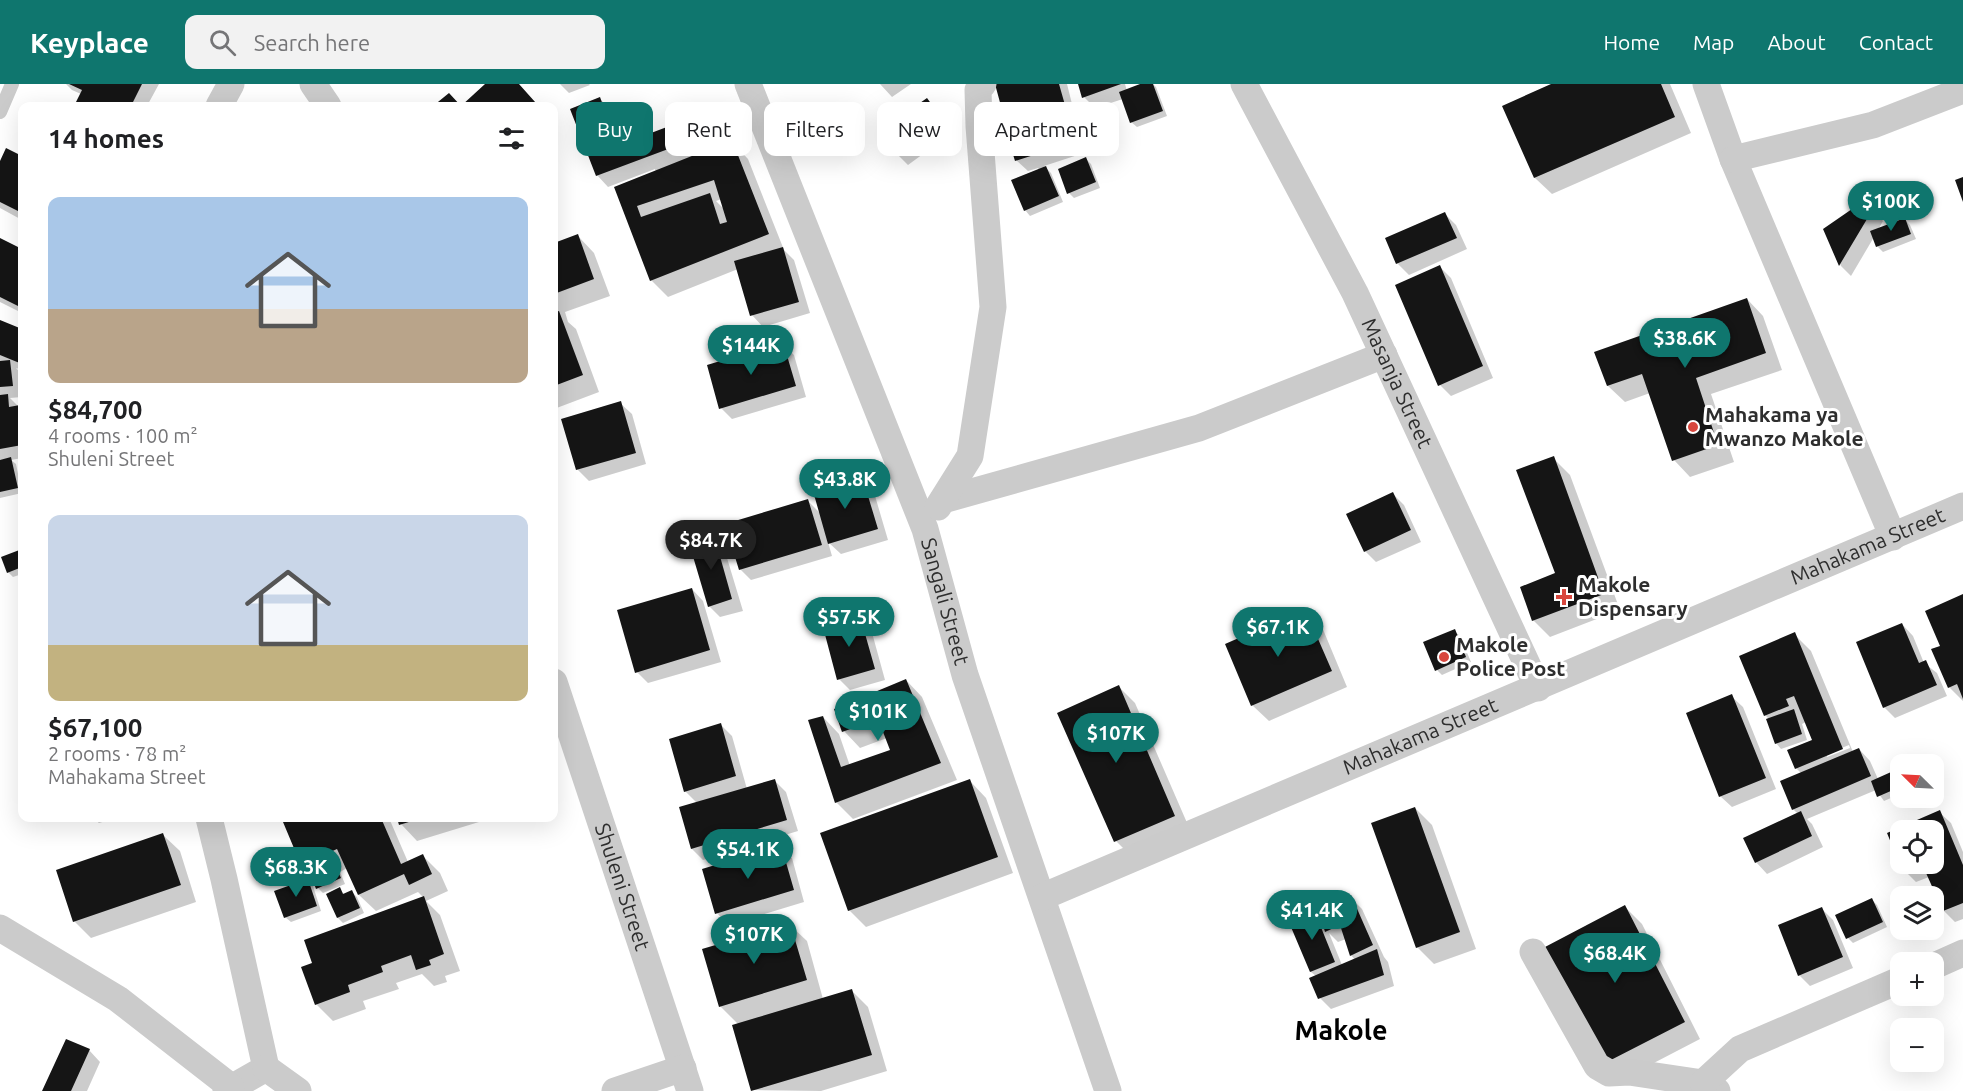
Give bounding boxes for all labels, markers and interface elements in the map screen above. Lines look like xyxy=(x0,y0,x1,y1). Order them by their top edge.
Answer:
search box xyxy=(185,15,605,69)
icon: search xyxy=(206,26,239,59)
text: Keyplace xyxy=(30,27,149,58)
text: Search here xyxy=(254,30,370,55)
text: Home xyxy=(1603,30,1660,54)
text: Map xyxy=(1693,30,1734,54)
text: About xyxy=(1767,30,1826,54)
text: Contact xyxy=(1859,30,1933,54)
chip: Buy xyxy=(576,102,653,156)
chip: Rent xyxy=(665,102,752,156)
chip: Filters xyxy=(764,102,865,156)
chip: New xyxy=(877,102,962,156)
chip: Apartment xyxy=(974,102,1119,156)
icon: filters xyxy=(495,122,528,155)
text: 14 homes xyxy=(48,124,164,153)
pin: $100K xyxy=(1849,181,1933,232)
text: $100K xyxy=(1862,189,1920,212)
icon: home xyxy=(234,236,342,344)
street label: Masanja Street xyxy=(1357,314,1438,451)
pin: $38.6K xyxy=(1636,318,1734,369)
pin: $144K xyxy=(709,325,793,376)
text: $38.6K xyxy=(1653,326,1717,349)
text: $144K xyxy=(722,333,780,356)
text: $84,700 xyxy=(48,395,142,424)
place label: Mahakama ya Mwanzo Makole xyxy=(1705,402,1864,450)
marker: Mahakama ya Mwanzo Makole xyxy=(1686,420,1700,434)
text: 4 rooms · 100 m² xyxy=(48,424,198,447)
text: Shuleni Street xyxy=(48,447,174,470)
pin: $43.8K xyxy=(796,459,894,510)
text: $43.8K xyxy=(813,467,877,490)
street label: Mahakama Street xyxy=(1786,502,1948,589)
pin: $84.7K xyxy=(662,520,760,571)
text: $84.7K xyxy=(679,528,743,551)
street label: Sangali Street xyxy=(917,535,975,667)
icon: home xyxy=(234,554,342,662)
place label: Makole Dispensary xyxy=(1578,572,1688,620)
marker: Makole Dispensary xyxy=(1555,588,1573,606)
pin: $57.5K xyxy=(800,597,898,648)
text: $57.5K xyxy=(817,605,881,628)
pin: $67.1K xyxy=(1229,607,1327,658)
text: $67.1K xyxy=(1246,615,1310,638)
place label: Makole Police Post xyxy=(1456,632,1565,680)
marker: Makole Police Post xyxy=(1437,650,1451,664)
pin: $101K xyxy=(836,691,920,742)
street label: Mahakama Street xyxy=(1339,692,1501,779)
text: $101K xyxy=(849,699,907,722)
text: $67,100 xyxy=(48,713,142,742)
pin: $107K xyxy=(1074,713,1158,764)
text: $107K xyxy=(1087,721,1145,744)
text: 2 rooms · 78 m² xyxy=(48,742,186,765)
north arrow xyxy=(1890,754,1944,808)
map controls xyxy=(1890,754,1944,1072)
text: Mahakama Street xyxy=(48,765,206,788)
street label: Shuleni Street xyxy=(591,820,655,953)
button: locate xyxy=(1890,820,1944,874)
pin: $54.1K xyxy=(699,829,797,880)
text: $54.1K xyxy=(716,837,780,860)
pin: $68.3K xyxy=(247,847,345,898)
text: $68.3K xyxy=(264,855,328,878)
button: layers xyxy=(1890,886,1944,940)
pin: $41.4K xyxy=(1263,890,1361,941)
text: $41.4K xyxy=(1280,898,1344,921)
pin: $107K xyxy=(712,914,796,965)
text: $107K xyxy=(725,922,783,945)
pin: $68.4K xyxy=(1566,933,1664,984)
text: $68.4K xyxy=(1583,941,1647,964)
button: + xyxy=(1890,952,1944,1006)
district label: Makole xyxy=(1295,1015,1387,1045)
button: − xyxy=(1890,1018,1944,1072)

